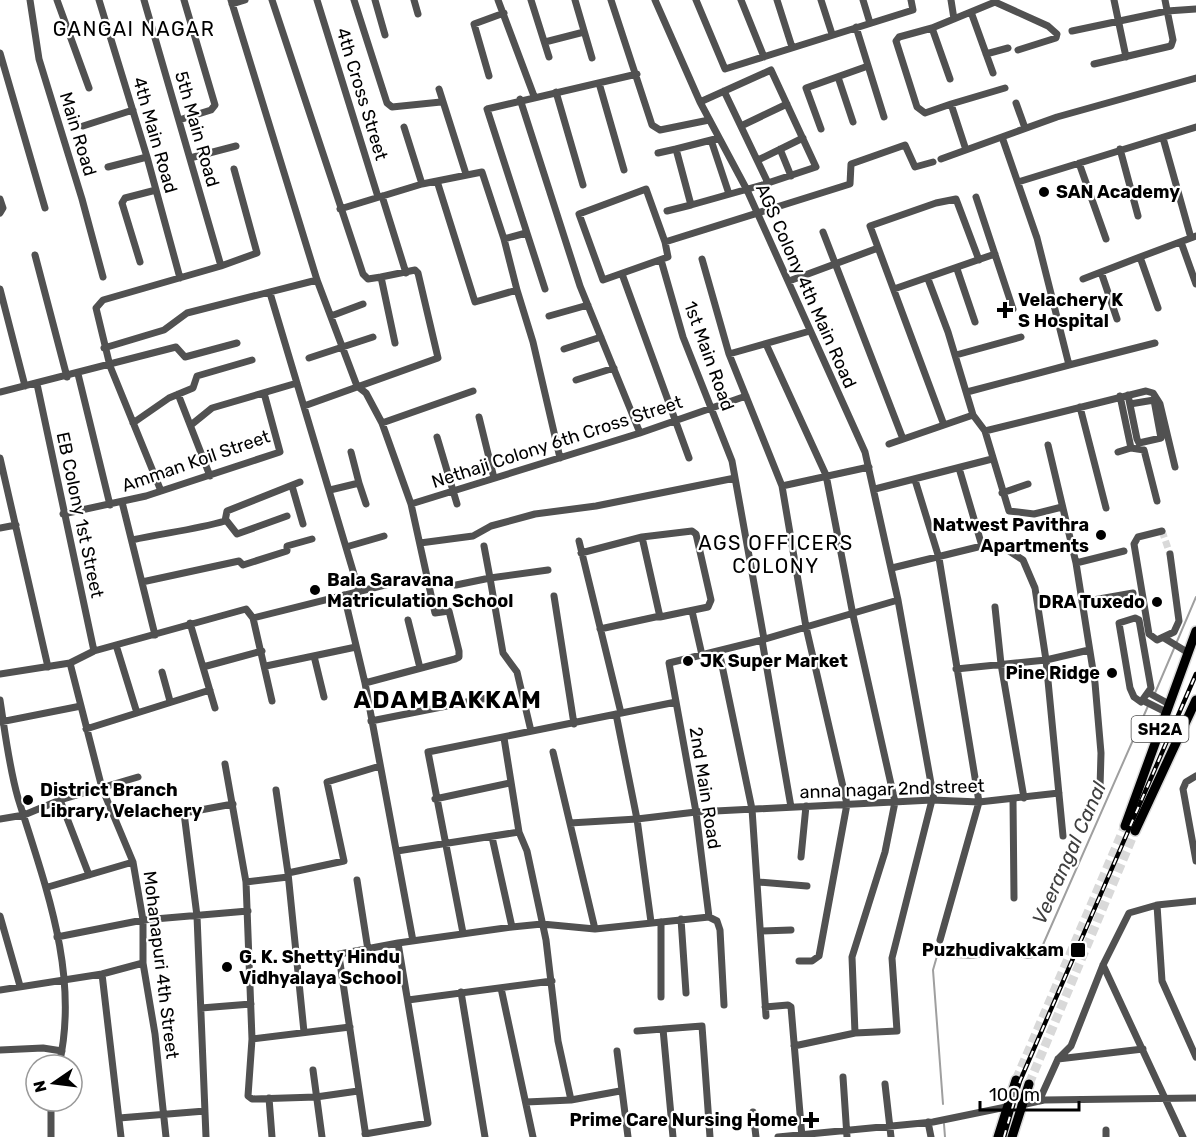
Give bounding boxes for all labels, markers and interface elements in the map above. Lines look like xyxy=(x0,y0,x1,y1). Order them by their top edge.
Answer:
district label: GANGAI NAGAR xyxy=(53,17,215,41)
street label: 4th Cross Street xyxy=(331,25,393,163)
street label: 5th Main Road xyxy=(170,68,224,190)
street label: 4th Main Road xyxy=(128,74,182,196)
street label: Main Road xyxy=(55,89,101,179)
street label: AGS Colony 4th Main Road xyxy=(751,180,861,392)
place label: SAN Academy xyxy=(1056,181,1180,203)
marker: SAN Academy xyxy=(1037,185,1051,199)
place label: Velachery K S Hospital xyxy=(1018,289,1123,332)
street label: 1st Main Road xyxy=(679,298,739,414)
marker: Velachery K S Hospital xyxy=(996,301,1014,319)
street label: Nethaji Colony 6th Cross Street xyxy=(429,391,685,493)
street label: Amman Koil Street xyxy=(119,425,273,497)
street label: EB Colony 1st Street xyxy=(52,430,108,600)
place label: Natwest Pavithra Apartments xyxy=(933,514,1089,557)
marker: Natwest Pavithra Apartments xyxy=(1094,528,1108,542)
district label: AGS OFFICERS COLONY xyxy=(698,531,854,578)
place label: Bala Saravana Matriculation School xyxy=(327,569,513,612)
marker: Bala Saravana Matriculation School xyxy=(308,583,322,597)
place label: DRA Tuxedo xyxy=(1039,591,1145,613)
marker: DRA Tuxedo xyxy=(1150,595,1164,609)
place label: JK Super Market xyxy=(700,650,848,672)
marker: JK Super Market xyxy=(681,654,695,668)
place label: Pine Ridge xyxy=(1006,662,1100,684)
marker: Pine Ridge xyxy=(1105,666,1119,680)
district label: ADAMBAKKAM xyxy=(354,686,542,714)
road number: SH2A xyxy=(1132,716,1188,742)
street label: 2nd Main Road xyxy=(685,725,725,851)
street label: anna nagar 2nd street xyxy=(799,775,985,803)
water label: Veerangal Canal xyxy=(1027,777,1112,928)
place label: District Branch Library, Velachery xyxy=(40,779,202,822)
marker: District Branch Library, Velachery xyxy=(21,793,35,807)
street label: Mohanapuri 4th Street xyxy=(139,870,183,1060)
place label: Puzhudivakkam xyxy=(922,939,1064,961)
marker: Puzhudivakkam xyxy=(1069,941,1087,959)
place label: G. K. Shetty Hindu Vidhyalaya School xyxy=(239,946,402,989)
marker: G. K. Shetty Hindu Vidhyalaya School xyxy=(220,960,234,974)
north arrow xyxy=(24,1053,84,1113)
scale bar xyxy=(980,1074,1079,1112)
text: N xyxy=(29,1079,51,1094)
text: 100 m xyxy=(989,1084,1040,1106)
place label: Prime Care Nursing Home xyxy=(569,1109,798,1131)
marker: Prime Care Nursing Home xyxy=(802,1111,820,1129)

